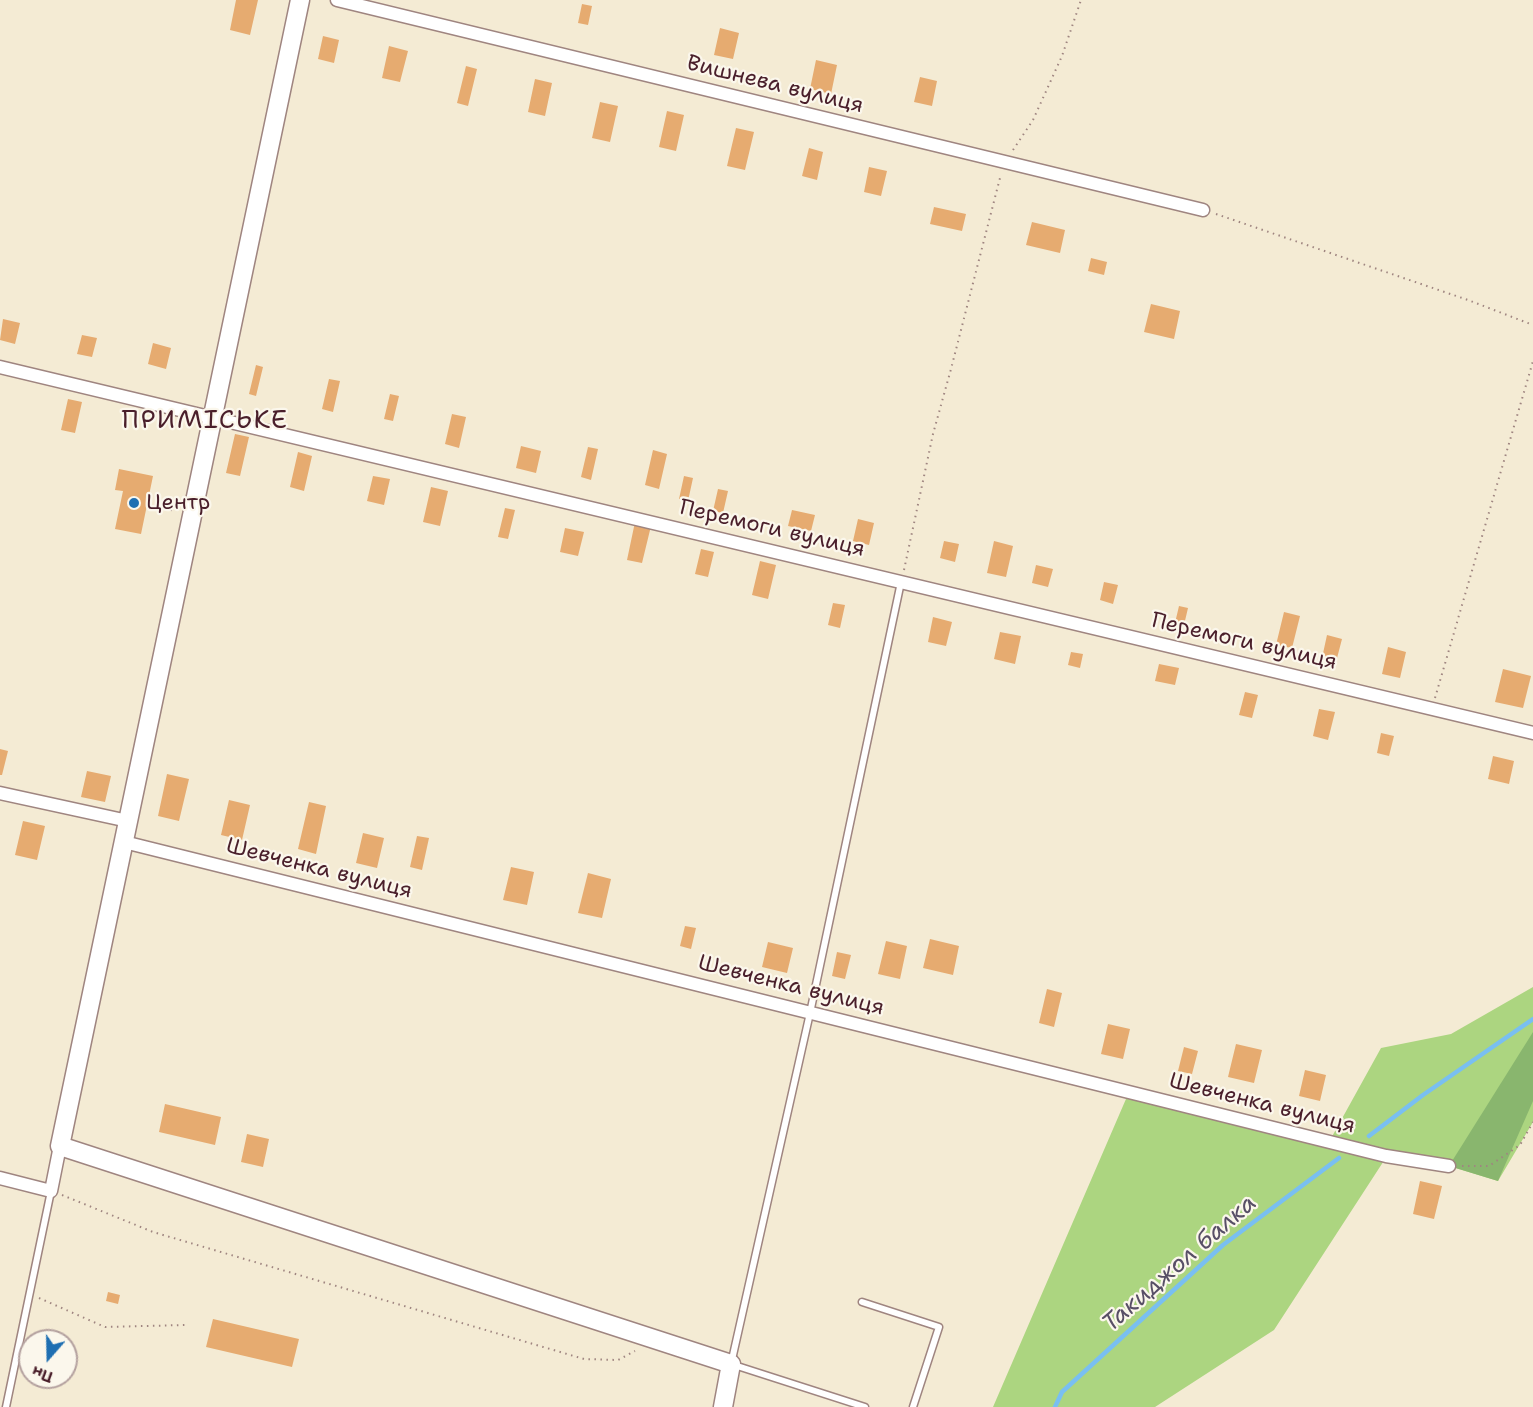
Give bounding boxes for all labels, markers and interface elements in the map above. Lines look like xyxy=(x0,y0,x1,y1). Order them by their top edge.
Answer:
street label: Вишнева вулиця xyxy=(684,50,866,120)
district label: ПРИМІСЬКЕ xyxy=(122,405,288,437)
place label: Центр xyxy=(146,490,210,516)
street label: Перемоги вулиця xyxy=(677,495,867,563)
marker: Центр xyxy=(127,496,141,510)
street label: Перемоги вулиця xyxy=(1149,608,1339,676)
street label: Шевченка вулиця xyxy=(223,833,415,905)
street label: Шевченка вулиця xyxy=(695,950,887,1022)
street label: Шевченка вулиця xyxy=(1166,1068,1358,1140)
water label: Такиджол балка xyxy=(1097,1189,1263,1339)
north arrow xyxy=(18,1329,78,1389)
text: Пн xyxy=(29,1361,56,1388)

